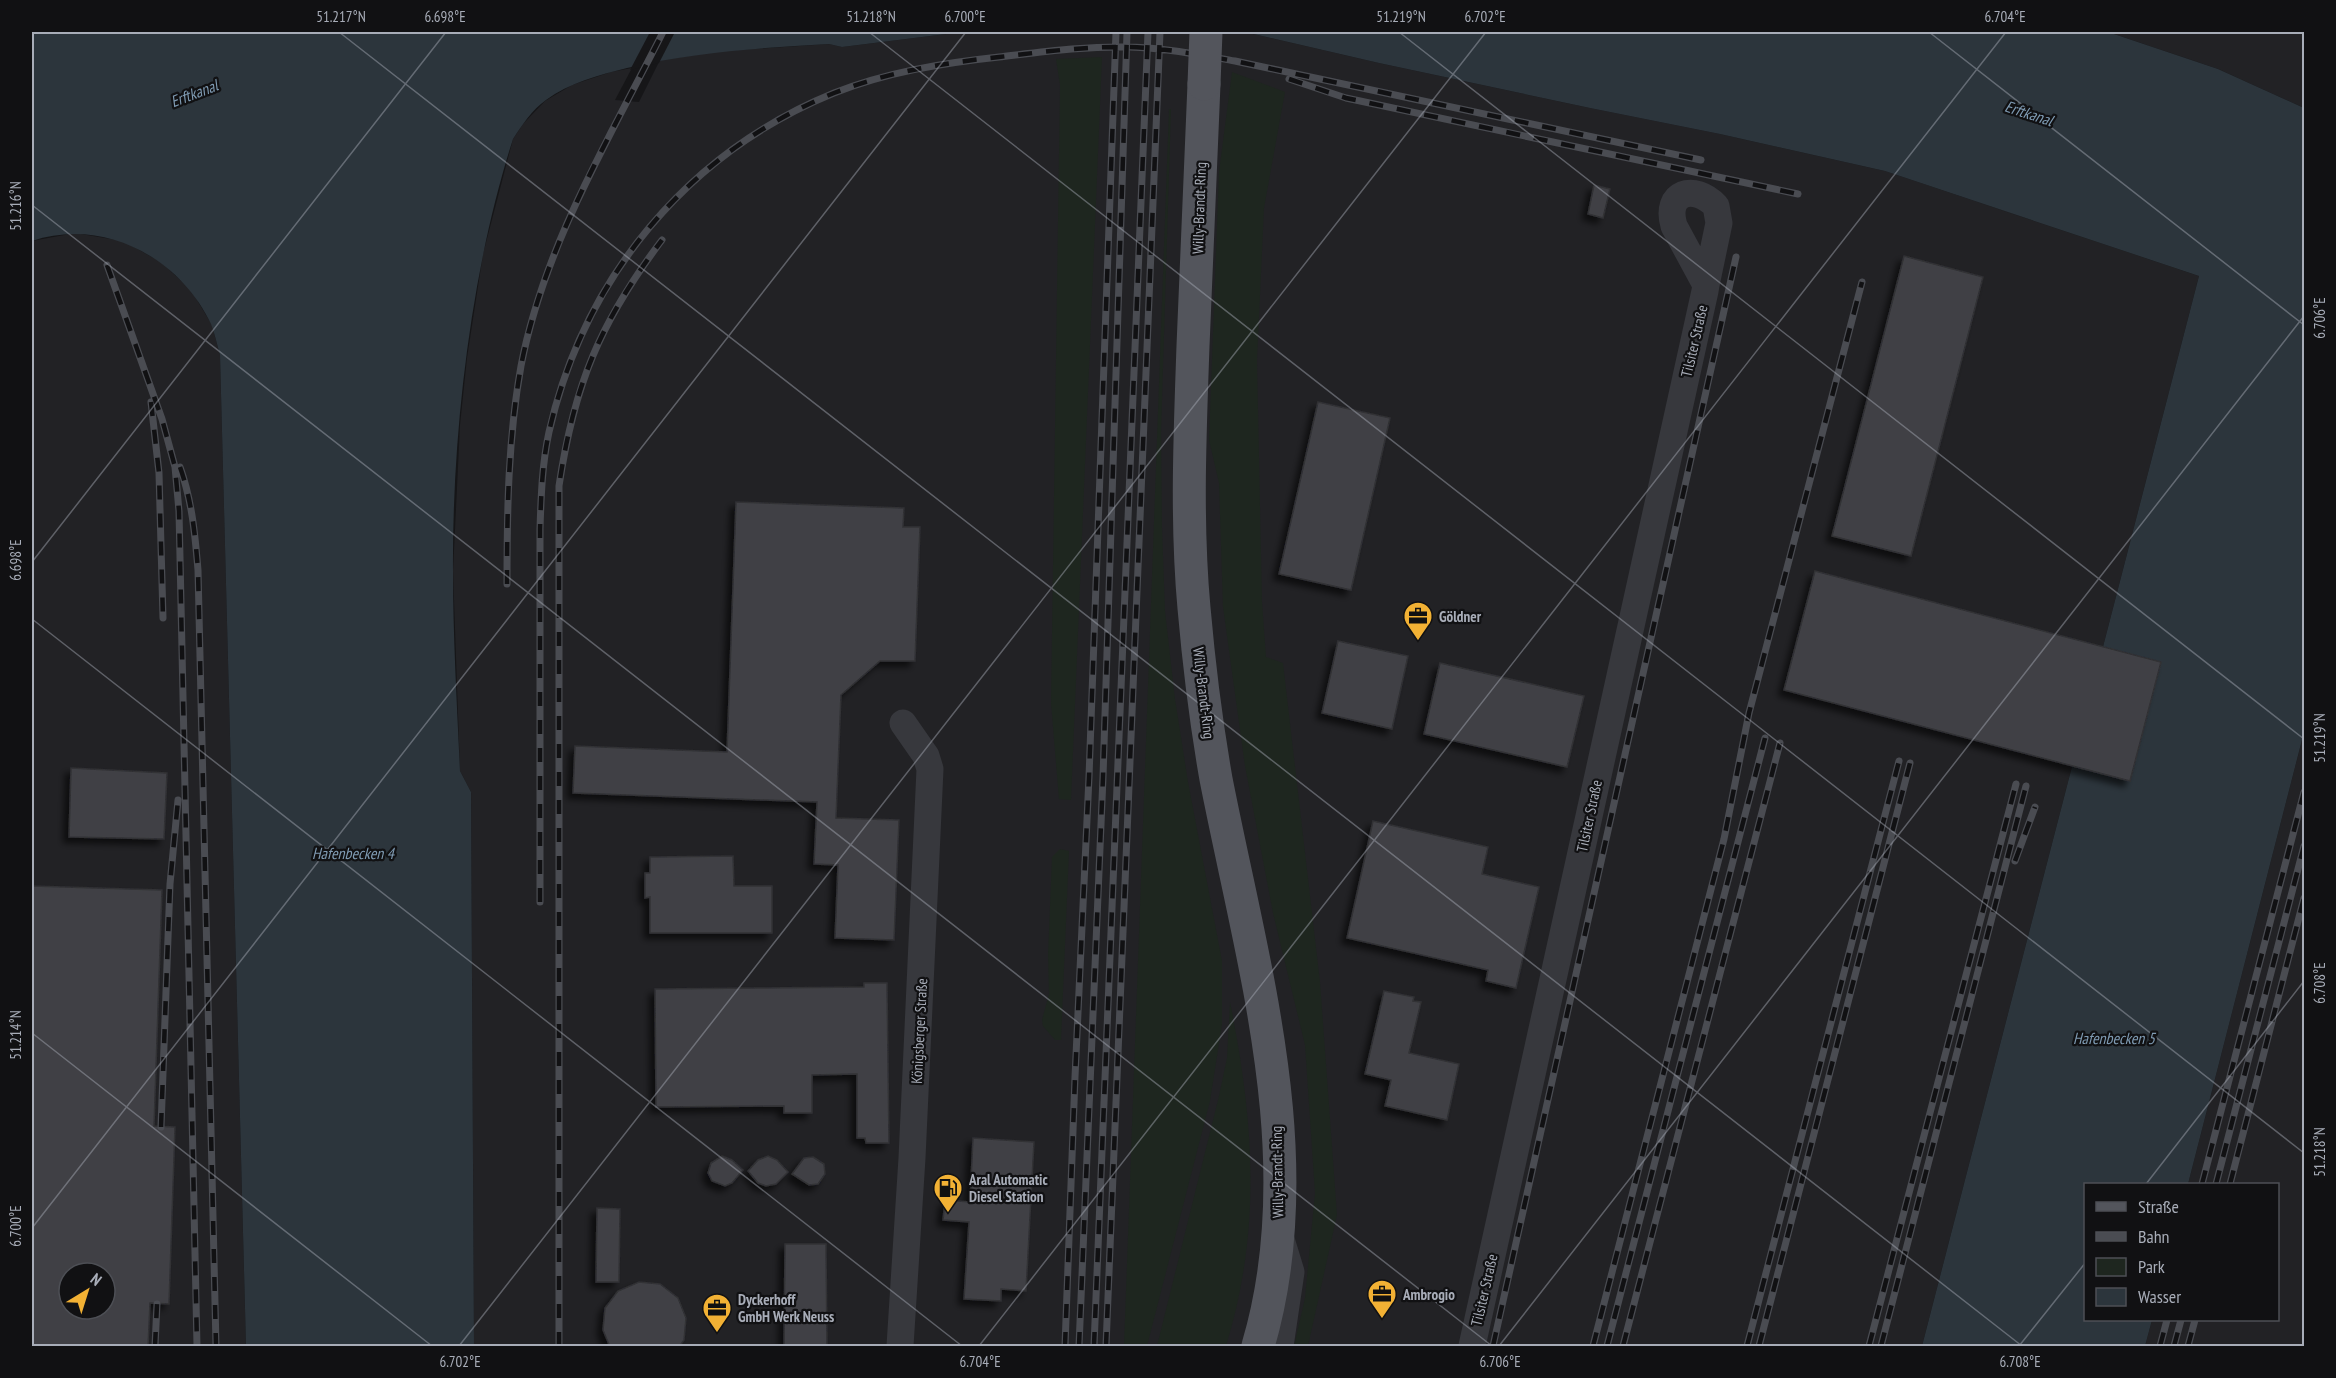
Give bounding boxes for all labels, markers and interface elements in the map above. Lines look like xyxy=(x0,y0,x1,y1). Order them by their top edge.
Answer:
text: 51.217°N xyxy=(316,7,366,26)
text: 6.698°E xyxy=(424,7,466,26)
text: 51.218°N xyxy=(846,7,896,26)
text: 6.700°E xyxy=(944,7,986,26)
text: 51.219°N xyxy=(1376,7,1426,26)
text: 6.702°E xyxy=(1464,7,1506,26)
text: 6.704°E xyxy=(1984,7,2026,26)
water label: Erftkanal xyxy=(167,74,222,111)
water label: Erftkanal xyxy=(2002,96,2057,131)
street label: Willy-Brandt-Ring xyxy=(1188,162,1210,254)
text: 51.216°N xyxy=(6,181,25,231)
text: 6.706°E xyxy=(2310,297,2329,339)
street label: Tilsiter Straße xyxy=(1676,303,1712,379)
text: 6.698°E xyxy=(6,539,25,581)
office icon: Göldner xyxy=(1402,600,1434,642)
place label: Göldner xyxy=(1439,607,1482,626)
street label: Willy-Brandt-Ring xyxy=(1189,646,1219,740)
text: 51.219°N xyxy=(2310,713,2329,763)
street label: Tilsiter Straße xyxy=(1572,778,1606,854)
water label: Hafenbecken 4 xyxy=(312,843,396,863)
text: 6.708°E xyxy=(2310,962,2329,1004)
street label: Königsberger Straße xyxy=(907,978,931,1084)
text: 51.214°N xyxy=(6,1010,25,1060)
water label: Hafenbecken 5 xyxy=(2073,1028,2157,1048)
street label: Willy-Brandt-Ring xyxy=(1267,1126,1287,1218)
text: 51.218°N xyxy=(2310,1127,2329,1177)
place label: Aral Automatic Diesel Station xyxy=(968,1170,1048,1206)
fuel station icon: Aral Automatic Diesel Station xyxy=(932,1172,964,1214)
legend xyxy=(2084,1183,2279,1321)
text: Straße xyxy=(2138,1195,2179,1218)
text: 6.700°E xyxy=(6,1205,25,1247)
text: Bahn xyxy=(2138,1225,2170,1248)
street label: Tilsiter Straße xyxy=(1466,1252,1502,1328)
text: Park xyxy=(2138,1255,2165,1278)
north arrow xyxy=(57,1261,117,1321)
text: N xyxy=(87,1269,106,1290)
office icon: Ambrogio xyxy=(1366,1278,1398,1320)
place label: Ambrogio xyxy=(1402,1285,1455,1304)
text: Wasser xyxy=(2138,1285,2181,1308)
place label: Dyckerhoff GmbH Werk Neuss xyxy=(738,1290,834,1326)
office icon: Dyckerhoff GmbH Werk Neuss xyxy=(701,1292,733,1334)
text: 6.702°E xyxy=(439,1352,481,1371)
text: 6.704°E xyxy=(959,1352,1001,1371)
text: 6.706°E xyxy=(1479,1352,1521,1371)
text: 6.708°E xyxy=(1999,1352,2041,1371)

